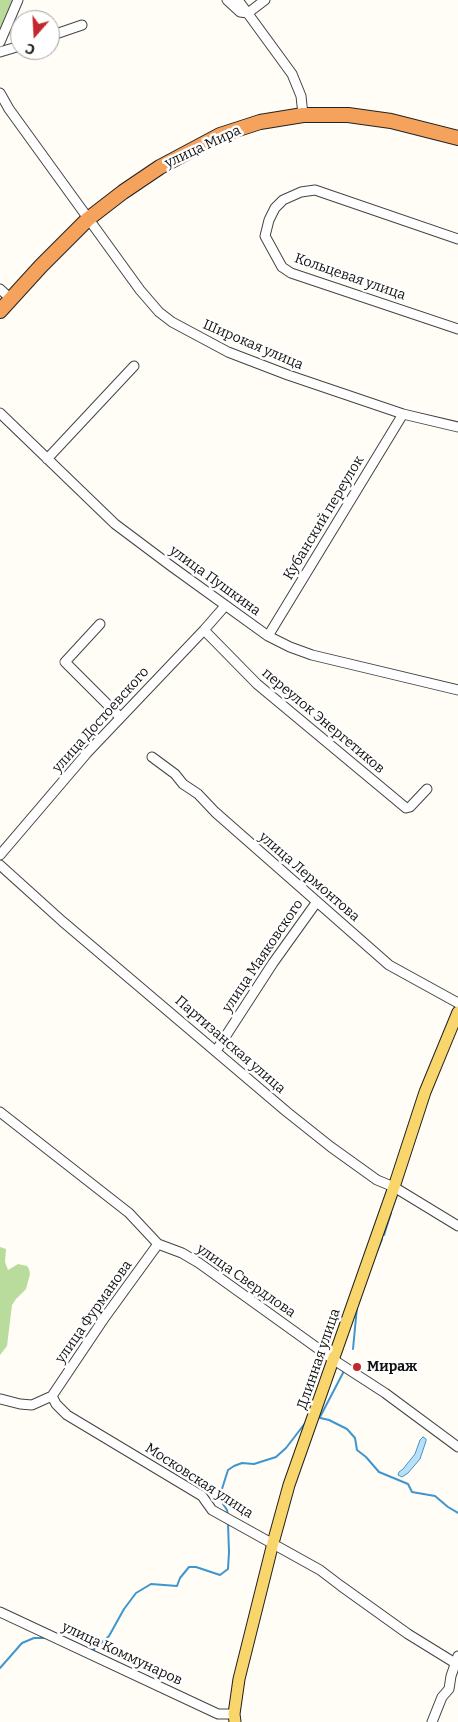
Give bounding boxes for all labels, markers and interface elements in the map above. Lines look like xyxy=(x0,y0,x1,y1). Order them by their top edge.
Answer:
north arrow xyxy=(10,10,60,60)
text: С xyxy=(23,39,37,58)
street label: улица Мира xyxy=(162,122,244,172)
street label: Кольцевая улица xyxy=(292,250,408,304)
street label: Широкая улица xyxy=(200,316,306,374)
street label: Кубанский переулок xyxy=(280,453,368,583)
street label: улица Пушкина xyxy=(166,542,264,620)
street label: улица Достоевского xyxy=(49,664,153,776)
street label: переулок Энергетиков xyxy=(258,665,388,777)
street label: улица Лермонтова xyxy=(255,829,363,925)
street label: улица Маяковского xyxy=(219,896,307,1016)
street label: Партизанская улица xyxy=(171,992,289,1098)
street label: улица Свердлова xyxy=(193,1241,299,1321)
street label: улица Фурманова xyxy=(52,1257,136,1367)
street label: Длинная улица xyxy=(294,1306,344,1412)
place label: Мираж xyxy=(367,1359,417,1375)
marker: Мираж xyxy=(351,1361,363,1373)
street label: Московская улица xyxy=(142,1440,256,1522)
street label: улица Коммунаров xyxy=(59,1619,185,1689)

